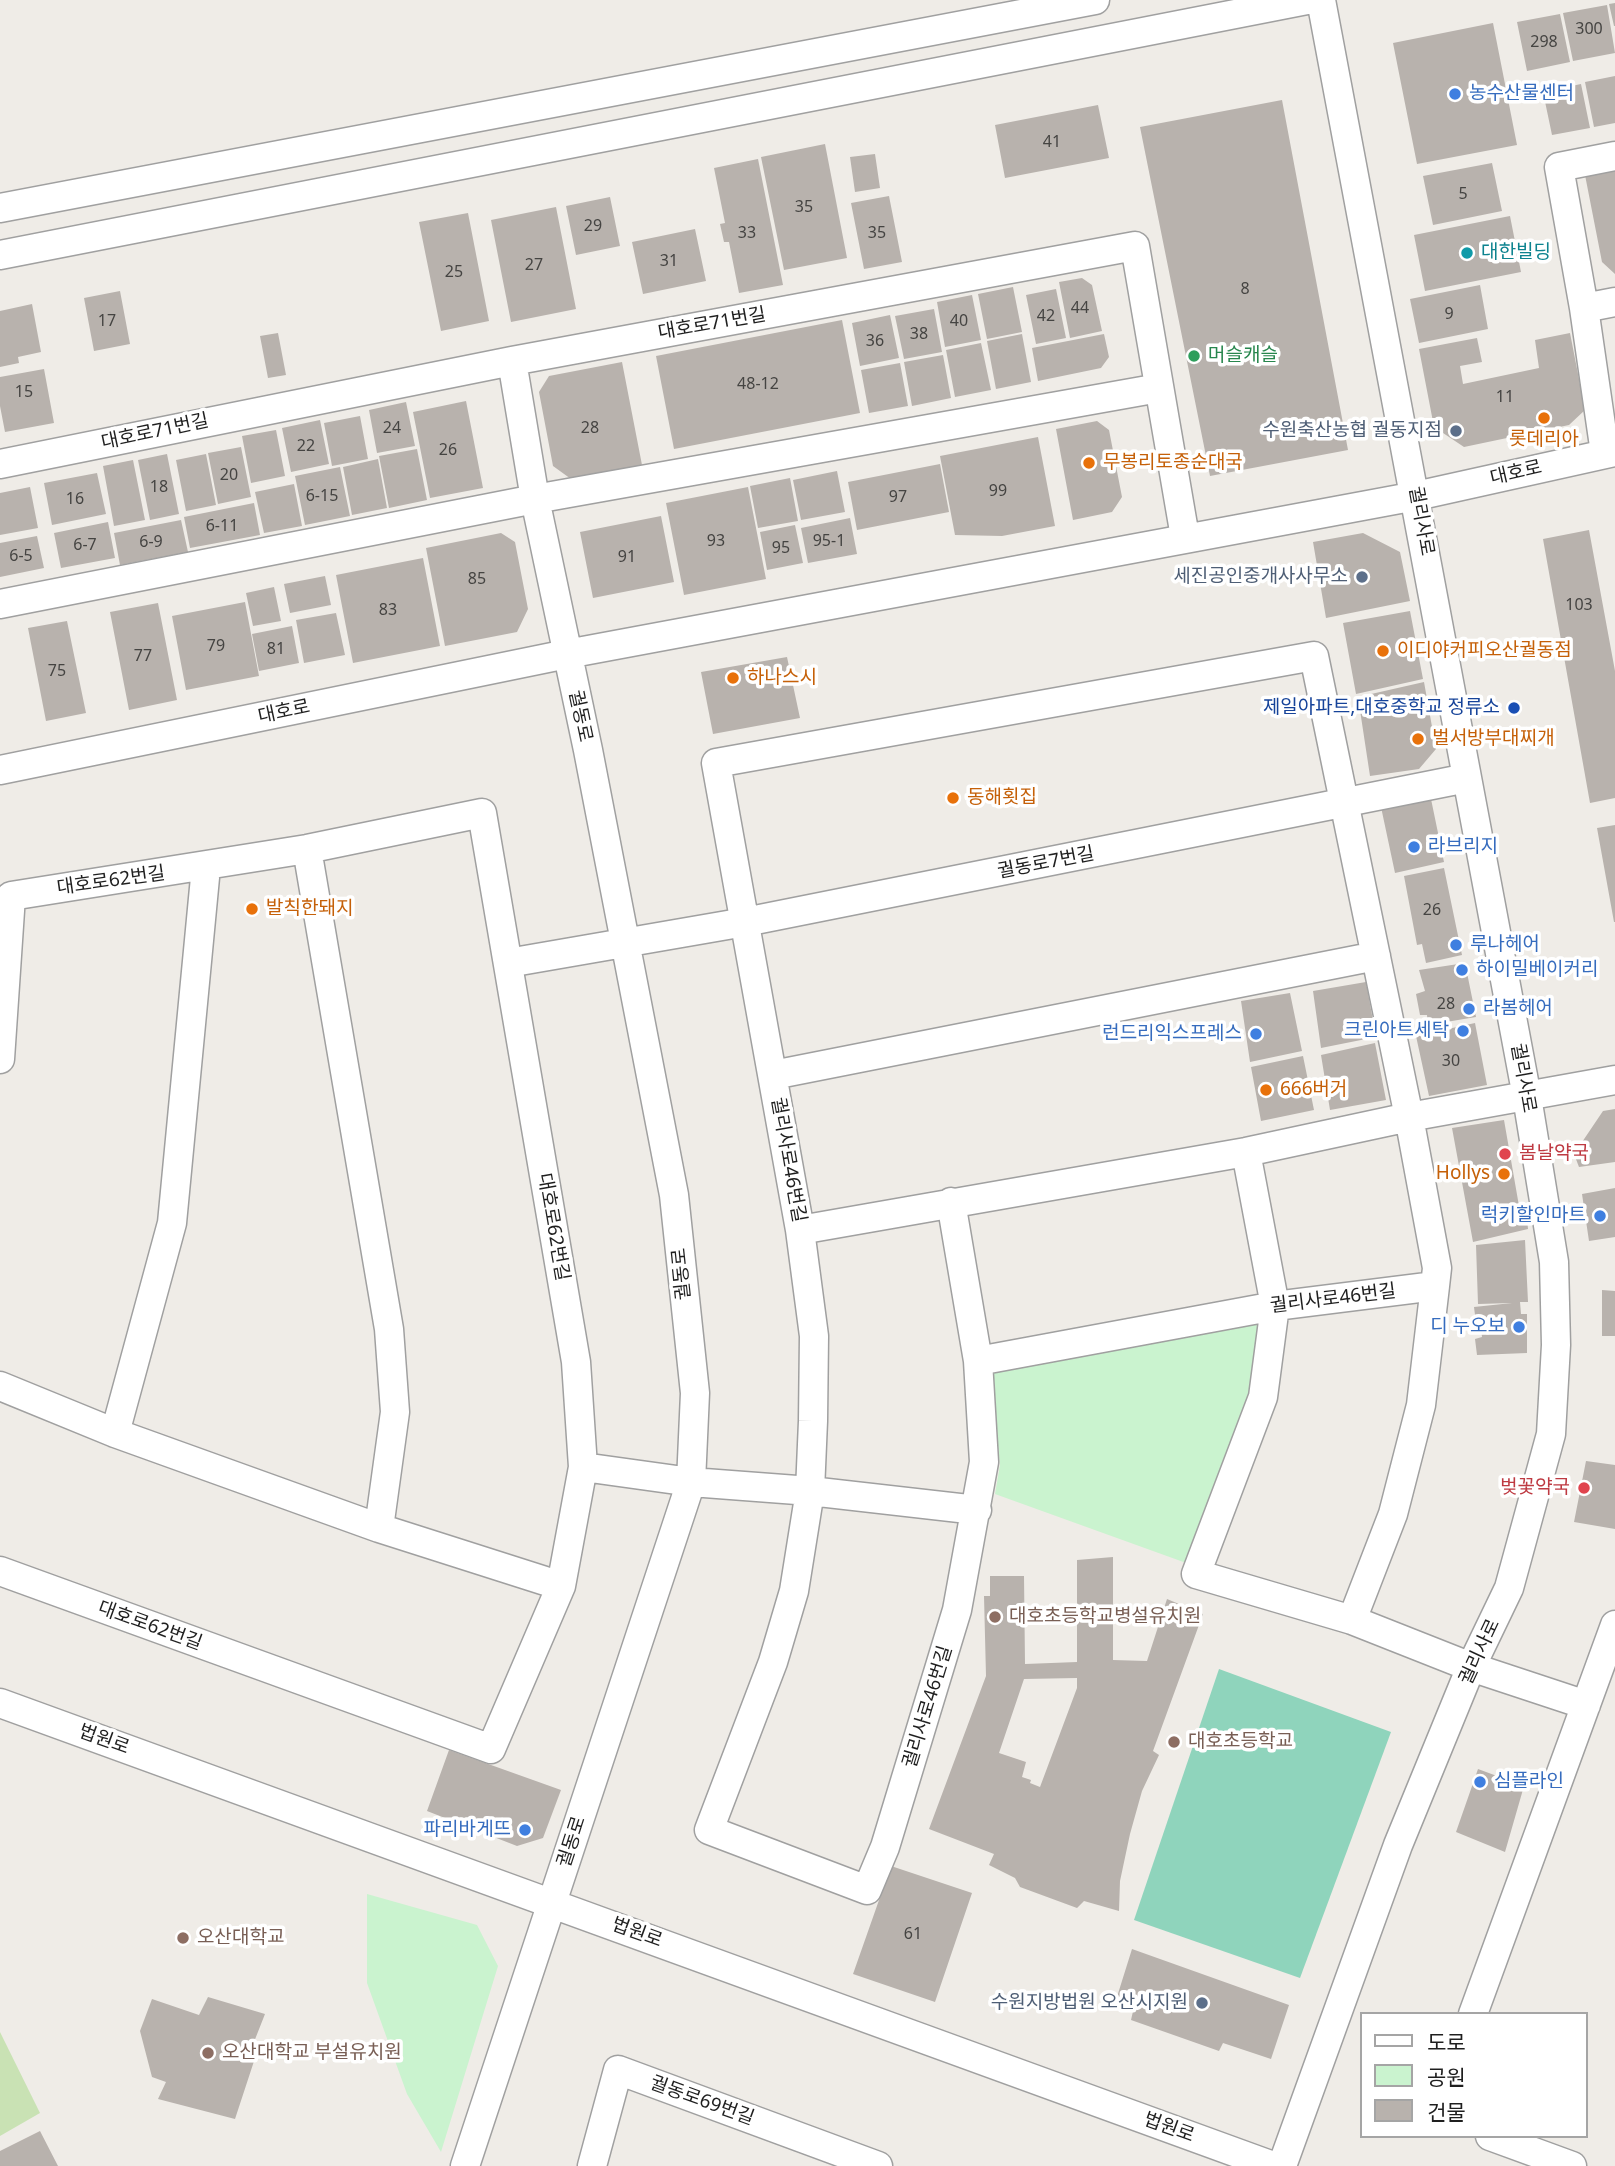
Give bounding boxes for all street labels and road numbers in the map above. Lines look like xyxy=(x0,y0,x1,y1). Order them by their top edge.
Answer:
street label: 대호로71번길 xyxy=(656,303,768,345)
street label: 대호로71번길 xyxy=(99,410,211,454)
street label: 대호로 xyxy=(1488,456,1544,490)
street label: 궐리사로 xyxy=(1404,485,1438,557)
street label: 궐동로 xyxy=(563,688,597,744)
street label: 대호로 xyxy=(256,695,312,729)
street label: 궐동로7번길 xyxy=(996,842,1096,884)
street label: 대호로62번길 xyxy=(55,862,167,900)
street label: 궐리사로 xyxy=(1506,1042,1540,1114)
street label: 궐리사로46번길 xyxy=(766,1096,810,1224)
street label: 대호로62번길 xyxy=(532,1171,574,1283)
street label: 궐동로 xyxy=(668,1247,696,1301)
street label: 궐리사로46번길 xyxy=(1269,1280,1397,1318)
street label: 대호로62번길 xyxy=(95,1597,205,1655)
street label: 궐리사로 xyxy=(1455,1615,1505,1689)
street label: 궐리사로46번길 xyxy=(899,1643,957,1771)
street label: 법원로 xyxy=(75,1720,133,1760)
street label: 궐동로 xyxy=(553,1814,591,1870)
street label: 법원로 xyxy=(608,1913,666,1953)
street label: 궐동로69번길 xyxy=(647,2072,757,2130)
street label: 법원로 xyxy=(1140,2108,1198,2148)

